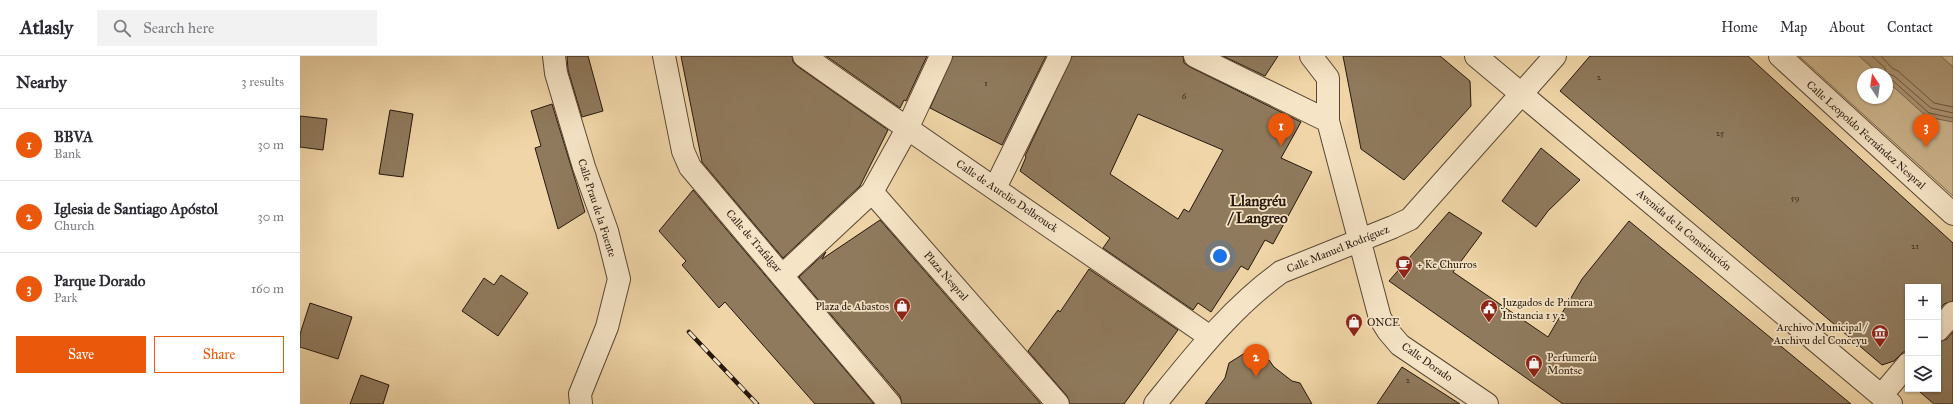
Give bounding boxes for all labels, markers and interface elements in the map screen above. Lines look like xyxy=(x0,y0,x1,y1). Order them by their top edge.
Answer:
search box xyxy=(97,10,377,46)
text: Atlasly xyxy=(20,16,73,39)
icon: search xyxy=(111,17,133,39)
text: Search here xyxy=(143,19,214,37)
text: Home xyxy=(1721,19,1758,36)
text: Map xyxy=(1780,19,1807,36)
text: About xyxy=(1829,19,1865,36)
text: Contact xyxy=(1887,19,1933,36)
north arrow xyxy=(1857,68,1893,104)
house number: 2 xyxy=(1597,71,1602,82)
text: Nearby xyxy=(16,72,67,93)
text: 3 results xyxy=(241,74,284,90)
house number: 1 xyxy=(984,77,988,88)
street label: Calle Leopoldo Fernández Nespral xyxy=(1804,78,1928,192)
house number: 6 xyxy=(1182,90,1187,101)
pin: 1 xyxy=(1268,113,1294,146)
pin: 3 xyxy=(1913,114,1939,147)
house number: 25 xyxy=(1716,127,1725,138)
text: BBVA xyxy=(54,128,93,146)
text: 1 xyxy=(26,137,32,153)
text: 30 m xyxy=(258,137,284,153)
text: Bank xyxy=(54,146,81,162)
street label: Calle Prau de la Fuente xyxy=(575,157,619,259)
street label: Calle de Aurelio Delbrouck xyxy=(954,157,1061,235)
street label: Avenida de la Constitución xyxy=(1633,186,1734,273)
district label: Llangréu / Langreo xyxy=(1226,192,1288,228)
house number: 59 xyxy=(1790,192,1800,203)
text: Iglesia de Santiago Apóstol xyxy=(54,200,218,218)
street label: Calle de Trafalgar xyxy=(723,207,785,276)
text: 2 xyxy=(26,209,32,225)
text: 30 m xyxy=(258,209,284,225)
text: Church xyxy=(54,218,94,234)
street label: Calle Manuel Rodríguez xyxy=(1285,222,1391,276)
house number: 21 xyxy=(1911,240,1919,251)
your location xyxy=(1210,246,1230,266)
street label: Plaza Nespral xyxy=(921,249,971,303)
cafe icon: + Ke Churros xyxy=(1394,254,1414,279)
place label: + Ke Churros xyxy=(1417,258,1477,271)
text: Parque Dorado xyxy=(54,272,146,290)
text: 3 xyxy=(26,281,32,297)
text: 160 m xyxy=(251,281,284,297)
map controls xyxy=(1905,284,1941,392)
button: + xyxy=(1905,284,1941,320)
text: Park xyxy=(54,290,78,306)
shop icon: Plaza de Abastos xyxy=(892,296,912,321)
place label: Juzgados de Primera Instancia 1 y 2 xyxy=(1501,296,1593,322)
public building icon: Juzgados de Primera Instancia 1 y 2 xyxy=(1479,298,1499,323)
place label: Plaza de Abastos xyxy=(816,300,889,313)
shop icon: ONCE xyxy=(1344,312,1364,337)
place label: ONCE xyxy=(1367,316,1400,329)
button: − xyxy=(1905,320,1941,356)
place label: Archivo Municipal / Archivu del Conceyu xyxy=(1773,321,1868,347)
museum icon: Archivo Municipal / Archivu del Conceyu xyxy=(1870,323,1890,348)
button: Save xyxy=(16,336,146,373)
button: Share xyxy=(154,336,284,373)
street label: Calle Dorado xyxy=(1399,340,1455,385)
pin: 2 xyxy=(1243,344,1269,377)
place label: Perfumería Montse xyxy=(1547,351,1597,377)
shop icon: Perfumería Montse xyxy=(1524,353,1544,378)
button: layers xyxy=(1905,356,1941,392)
house number: 2 xyxy=(1406,374,1411,385)

